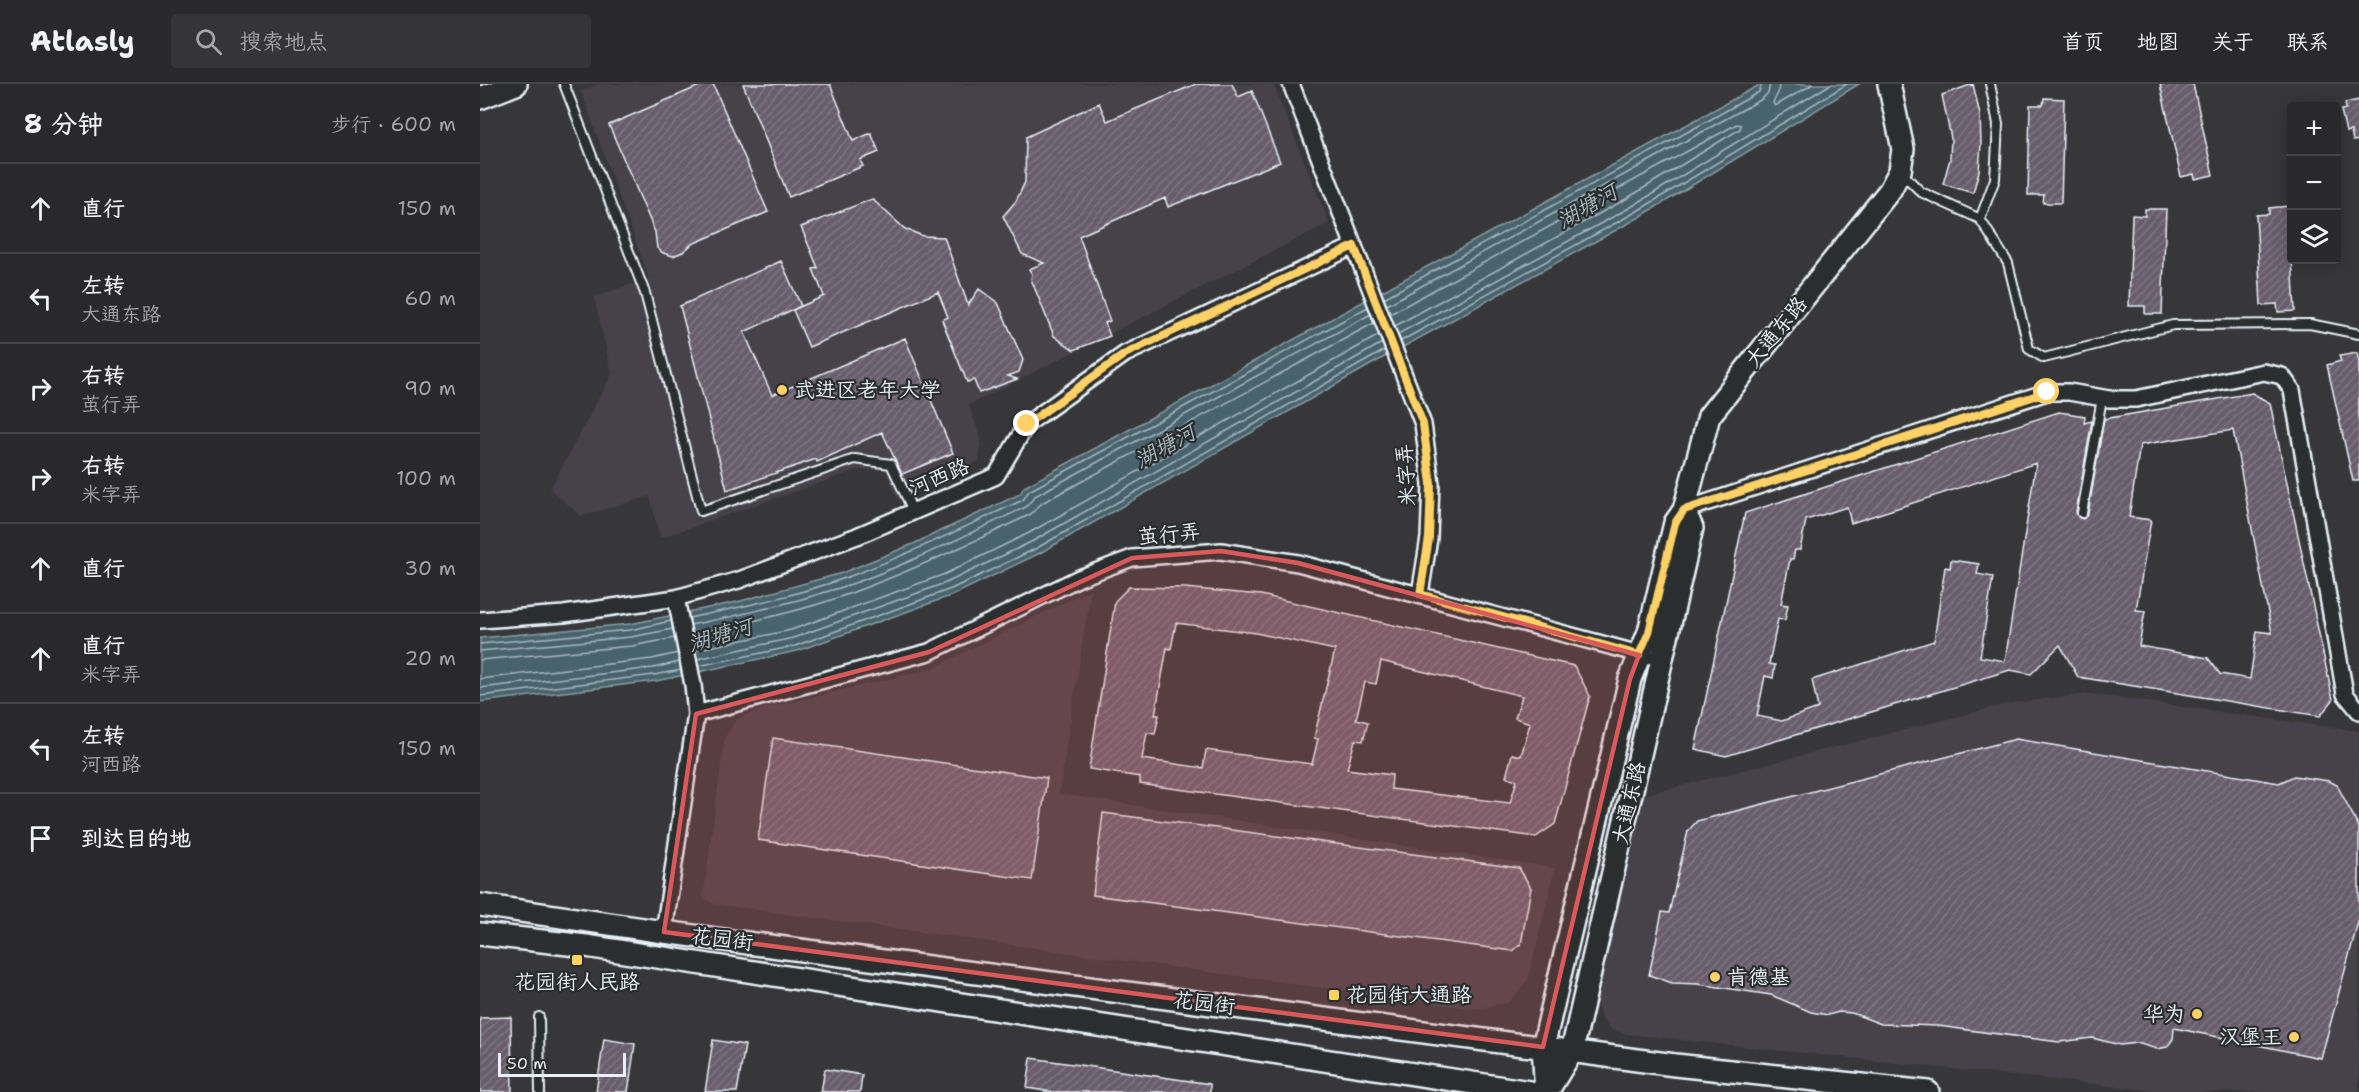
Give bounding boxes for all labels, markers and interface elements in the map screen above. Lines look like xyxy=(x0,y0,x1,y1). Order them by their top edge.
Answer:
search box xyxy=(171,14,591,68)
text: Atlasly xyxy=(30,22,135,60)
icon: search xyxy=(192,25,225,58)
text: 搜索地点 xyxy=(240,27,328,56)
text: 首页 xyxy=(2062,28,2104,56)
text: 地图 xyxy=(2137,28,2179,56)
text: 关于 xyxy=(2212,28,2254,56)
text: 联系 xyxy=(2287,28,2329,56)
map controls xyxy=(2287,102,2341,264)
button: + xyxy=(2287,102,2341,156)
text: 8 分钟 xyxy=(24,106,103,141)
text: 步行 · 600 m xyxy=(331,111,456,137)
button: − xyxy=(2287,156,2341,210)
water label: 湖塘河 xyxy=(1551,175,1625,235)
icon: ahead xyxy=(24,192,57,225)
text: 直行 xyxy=(81,194,125,223)
text: 150 m xyxy=(398,195,456,221)
button: layers xyxy=(2287,210,2341,264)
text: 左转 xyxy=(81,271,125,300)
icon: left xyxy=(24,282,57,315)
text: 60 m xyxy=(404,285,456,311)
street label: 大通东路 xyxy=(1739,291,1813,373)
text: 大通东路 xyxy=(81,301,161,327)
text: 右转 xyxy=(81,361,125,390)
icon: right xyxy=(24,372,57,405)
text: 90 m xyxy=(404,375,456,401)
place label: 武进区老年大学 xyxy=(794,376,941,404)
route start xyxy=(2033,378,2059,404)
marker: 武进区老年大学 xyxy=(775,383,789,397)
text: 茧行弄 xyxy=(81,391,141,417)
route end xyxy=(1013,410,1039,436)
water label: 湖塘河 xyxy=(1129,416,1204,475)
street label: 米字弄 xyxy=(1390,443,1422,507)
text: 右转 xyxy=(81,451,125,480)
street label: 河西路 xyxy=(905,452,973,502)
icon: right xyxy=(24,462,57,495)
text: 100 m xyxy=(396,465,456,491)
text: 米字弄 xyxy=(81,481,141,507)
street label: 茧行弄 xyxy=(1136,517,1202,551)
icon: ahead xyxy=(24,552,57,585)
text: 直行 xyxy=(81,554,125,583)
text: 30 m xyxy=(404,555,456,581)
water label: 湖塘河 xyxy=(684,611,759,659)
text: 直行 xyxy=(81,631,125,660)
icon: ahead xyxy=(24,642,57,675)
text: 20 m xyxy=(405,645,456,671)
text: 米字弄 xyxy=(81,661,141,687)
text: 左转 xyxy=(81,721,125,750)
icon: left xyxy=(24,732,57,765)
text: 150 m xyxy=(398,735,456,761)
text: 河西路 xyxy=(81,751,141,777)
street label: 大通东路 xyxy=(1606,759,1652,847)
icon: arrive xyxy=(24,822,57,855)
text: 到达目的地 xyxy=(81,824,191,853)
street label: 花园街 xyxy=(689,921,755,957)
marker: 花园街人民路 xyxy=(570,953,584,967)
place label: 肯德基 xyxy=(1727,963,1790,991)
place label: 花园街人民路 xyxy=(514,968,640,996)
marker: 肯德基 xyxy=(1708,970,1722,984)
place label: 花园街大通路 xyxy=(1346,981,1472,1009)
street label: 花园街 xyxy=(1171,985,1237,1021)
marker: 花园街大通路 xyxy=(1327,988,1341,1002)
place label: 华为 xyxy=(2143,1000,2185,1028)
marker: 华为 xyxy=(2190,1007,2204,1021)
place label: 汉堡王 xyxy=(2219,1023,2282,1051)
marker: 汉堡王 xyxy=(2287,1030,2301,1044)
scale bar xyxy=(498,1050,626,1078)
text: 50 m xyxy=(507,1053,547,1074)

